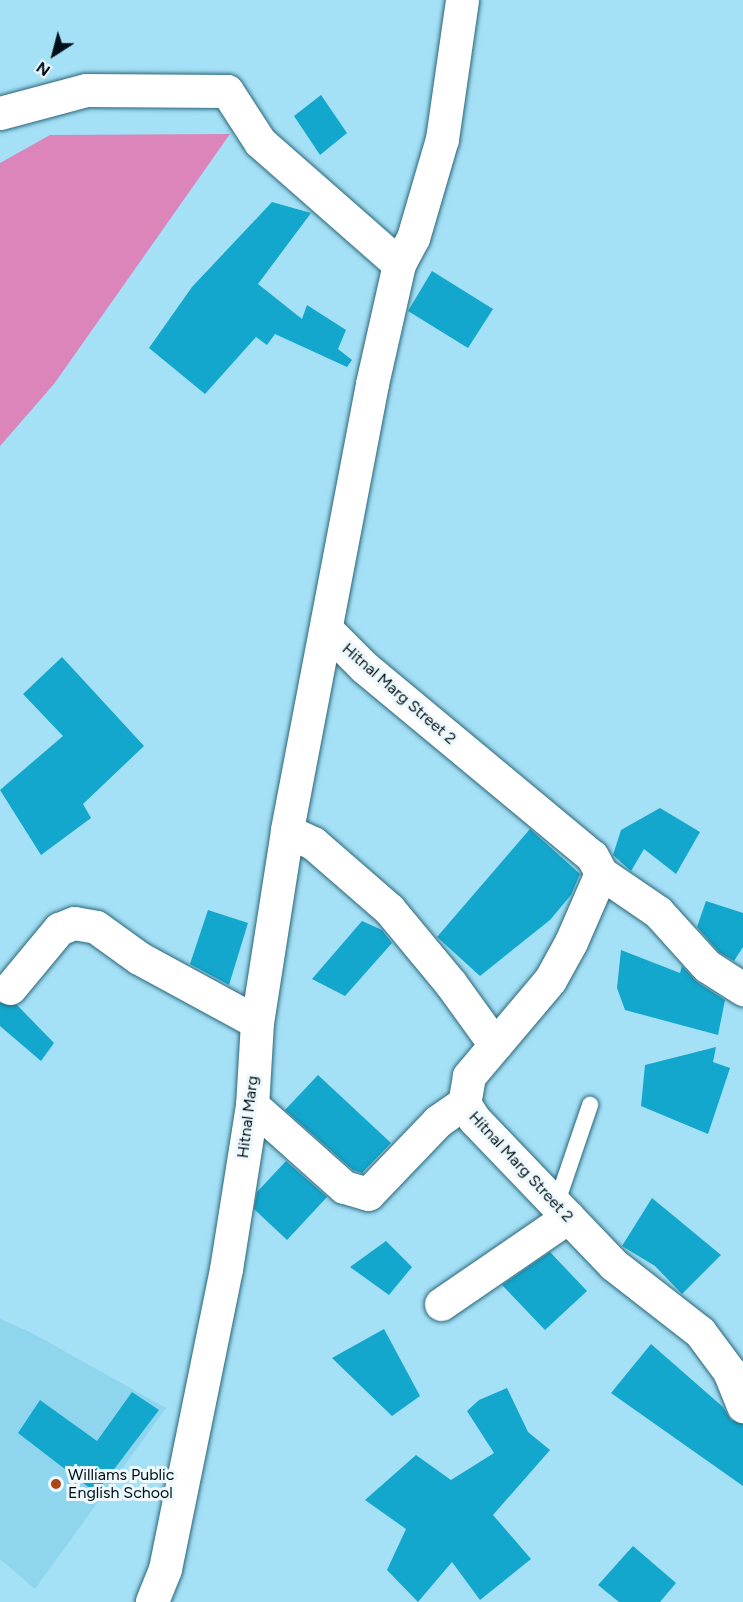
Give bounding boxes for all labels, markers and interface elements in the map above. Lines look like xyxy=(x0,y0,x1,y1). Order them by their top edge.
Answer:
north arrow xyxy=(24,24,84,84)
text: N xyxy=(33,58,54,80)
street label: Hitnal Marg Street 2 xyxy=(338,639,460,749)
street label: Hitnal Marg xyxy=(233,1075,263,1159)
street label: Hitnal Marg Street 2 xyxy=(465,1108,577,1226)
place label: Williams Public English School xyxy=(68,1465,174,1503)
marker: Williams Public English School xyxy=(49,1477,63,1491)

